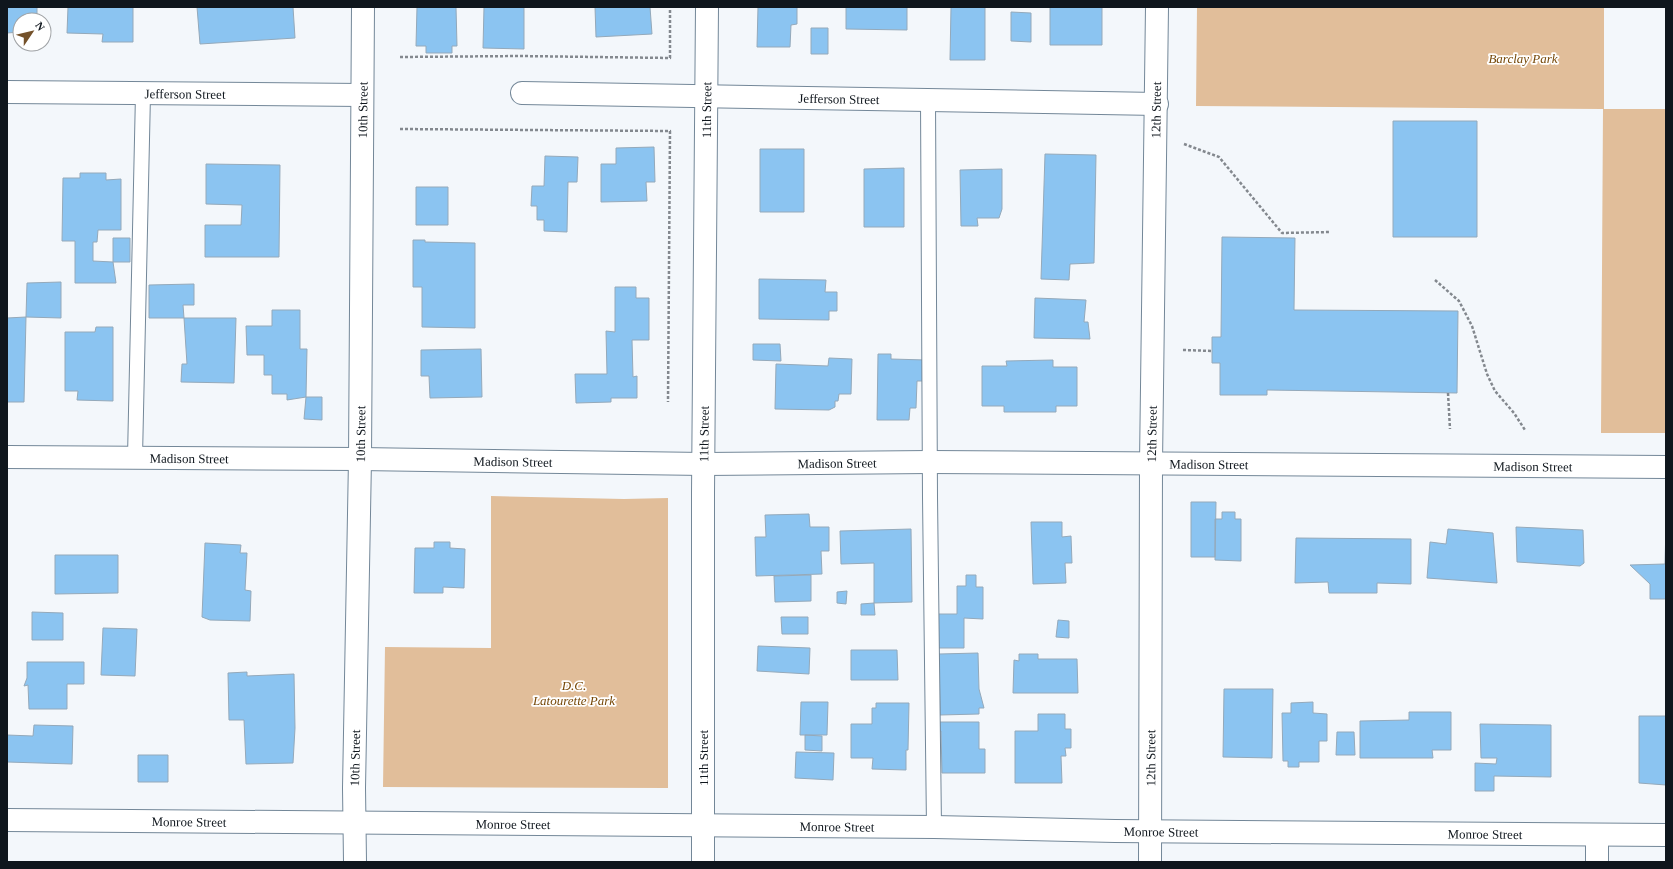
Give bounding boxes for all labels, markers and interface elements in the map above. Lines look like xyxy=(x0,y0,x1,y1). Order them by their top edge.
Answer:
north arrow xyxy=(12,12,52,52)
text: N xyxy=(33,20,47,33)
park label: Barclay Park xyxy=(1488,51,1558,66)
street label: 10th Street xyxy=(355,81,370,139)
street label: 11th Street xyxy=(698,81,714,138)
street label: 12th Street xyxy=(1148,81,1164,139)
street label: Jefferson Street xyxy=(144,86,226,101)
street label: Jefferson Street xyxy=(798,90,880,107)
street label: 10th Street xyxy=(352,405,368,463)
street label: 11th Street xyxy=(696,405,711,462)
street label: 12th Street xyxy=(1144,405,1159,462)
street label: Madison Street xyxy=(149,450,229,466)
street label: Madison Street xyxy=(473,453,553,469)
street label: Madison Street xyxy=(797,455,877,471)
street label: Madison Street xyxy=(1169,456,1249,472)
street label: Madison Street xyxy=(1493,458,1573,474)
park label: D.C. Latourette Park xyxy=(532,678,615,708)
street label: 10th Street xyxy=(347,729,363,787)
street label: 12th Street xyxy=(1143,729,1158,786)
street label: 11th Street xyxy=(696,730,711,786)
street label: Monroe Street xyxy=(152,814,227,829)
street label: Monroe Street xyxy=(476,816,551,832)
street label: Monroe Street xyxy=(800,818,875,834)
street label: Monroe Street xyxy=(1123,824,1199,839)
street label: Monroe Street xyxy=(1447,826,1523,841)

